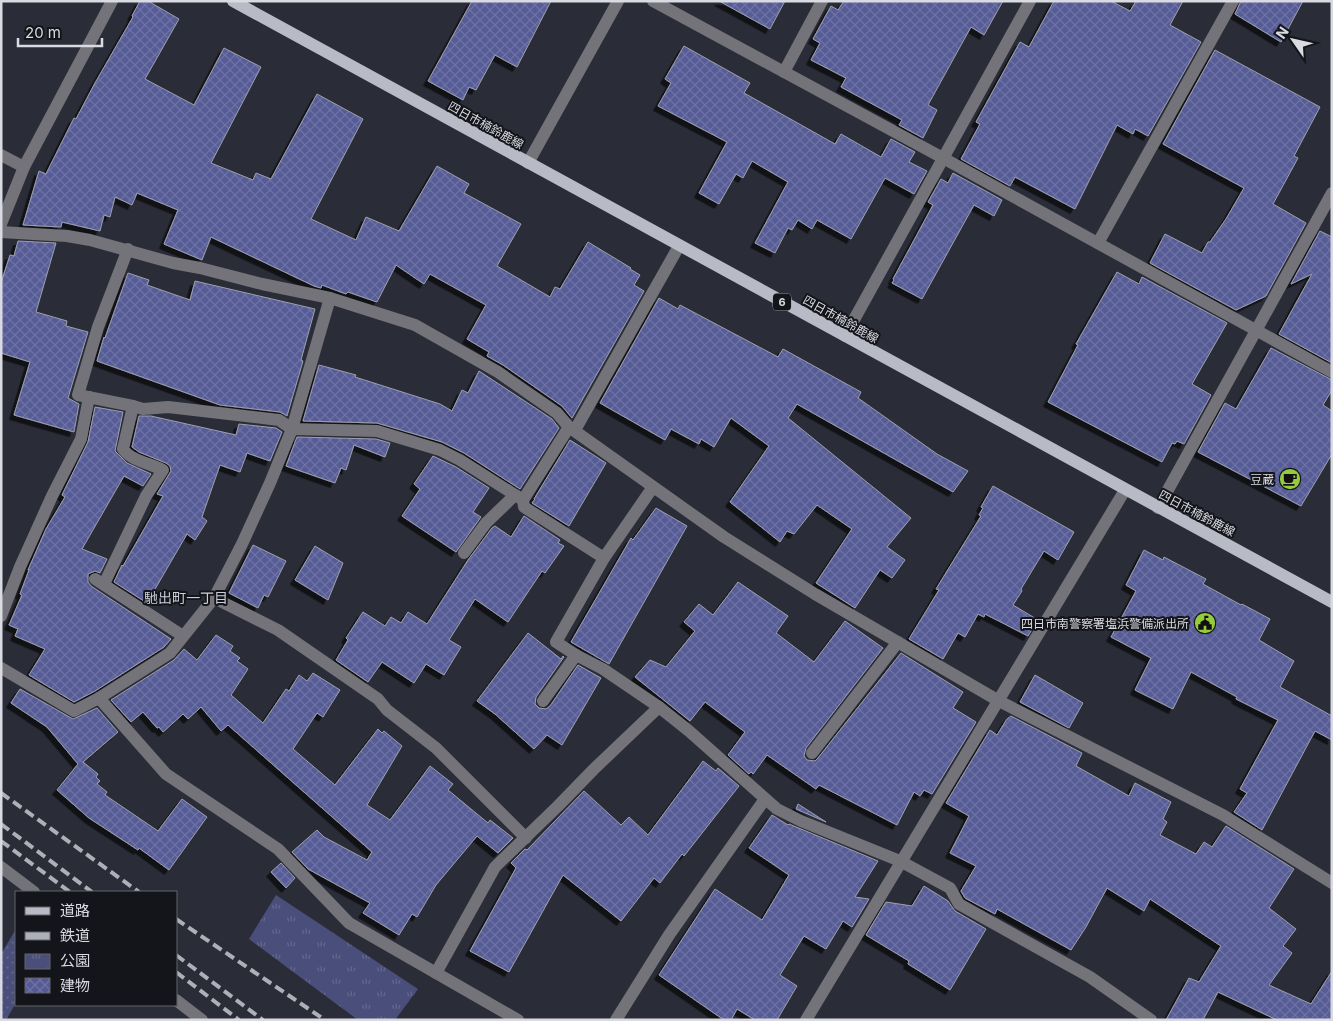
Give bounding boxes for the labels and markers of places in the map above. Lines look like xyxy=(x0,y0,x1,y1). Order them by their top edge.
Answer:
cafe icon: 豆蔵 xyxy=(1278,467,1302,491)
place label: 豆蔵 xyxy=(1250,472,1274,487)
public building icon: 四日市南警察署塩浜警備派出所 xyxy=(1193,611,1217,635)
place label: 四日市南警察署塩浜警備派出所 xyxy=(1021,616,1189,631)

